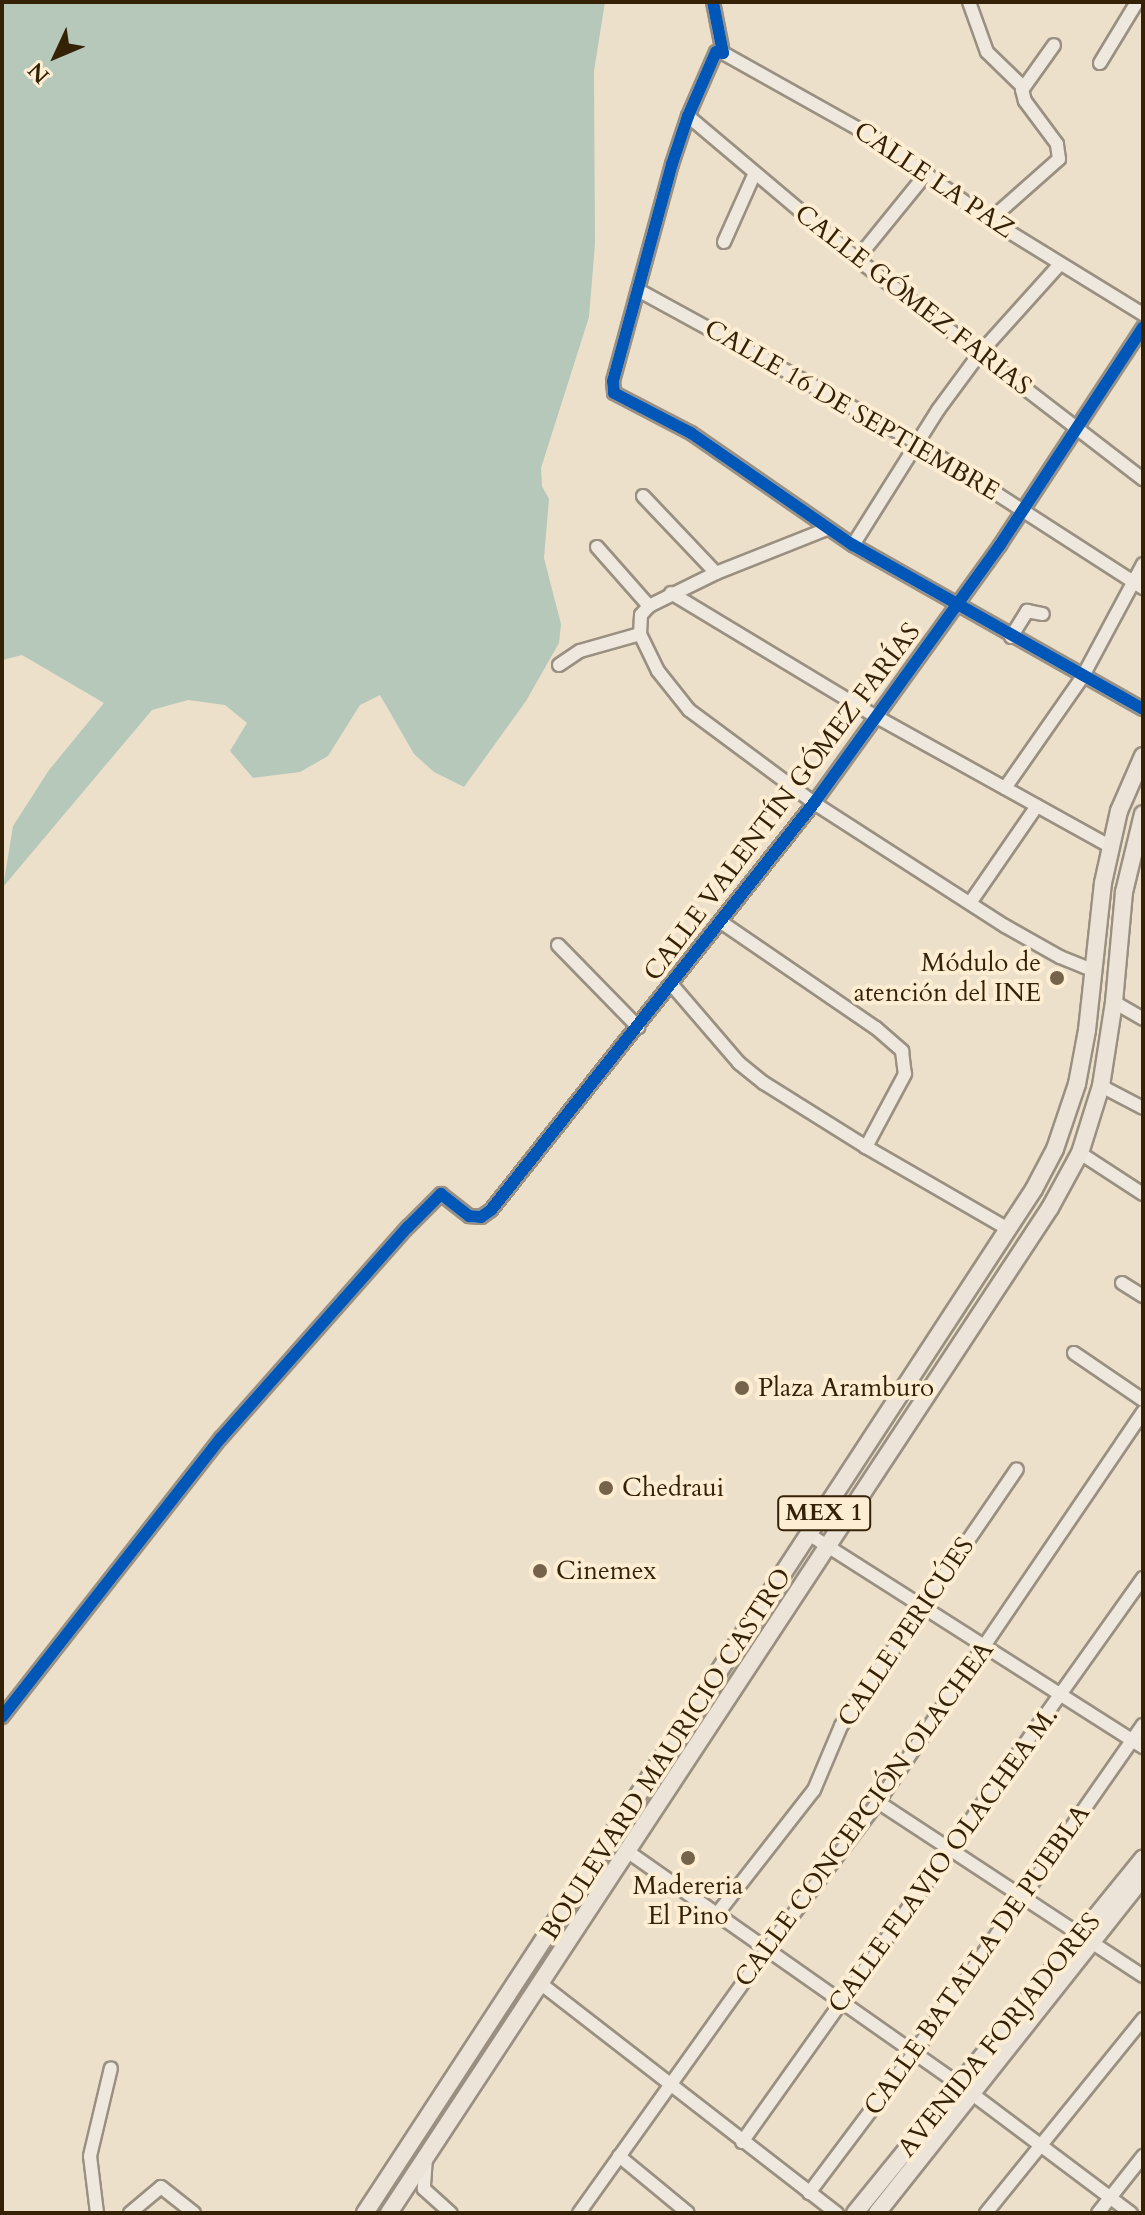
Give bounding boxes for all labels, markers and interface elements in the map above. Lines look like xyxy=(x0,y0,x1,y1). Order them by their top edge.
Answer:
north arrow xyxy=(16,16,96,96)
text: N xyxy=(21,55,56,90)
street label: CALLE LA PAZ xyxy=(848,115,1020,245)
street label: CALLE GÓMEZ FARIAS xyxy=(789,198,1037,402)
street label: CALLE 16 DE SEPTIEMBRE xyxy=(699,313,1005,507)
street label: CALLE VALENTÍN GÓMEZ FARÍAS xyxy=(637,617,927,987)
place label: Módulo de atención del INE xyxy=(854,947,1041,1008)
marker: Módulo de atención del INE xyxy=(1048,969,1066,987)
place label: Plaza Aramburo xyxy=(758,1372,934,1404)
marker: Plaza Aramburo xyxy=(733,1379,751,1397)
place label: Chedraui xyxy=(622,1472,724,1504)
marker: Chedraui xyxy=(597,1479,615,1497)
road number: MEX 1 xyxy=(776,1493,872,1533)
street label: CALLE PERICÚES xyxy=(831,1532,981,1732)
place label: Cinemex xyxy=(556,1555,656,1587)
marker: Cinemex xyxy=(531,1562,549,1580)
street label: BOULEVARD MAURICIO CASTRO xyxy=(534,1562,798,1946)
street label: CALLE CONCEPCIÓN OLACHEA xyxy=(728,1635,1000,1993)
street label: CALLE FLAVIO OLACHEA M. xyxy=(822,1701,1064,2019)
street label: CALLE BATALLA DE PUEBLA xyxy=(857,1799,1097,2121)
marker: Madereria El Pino xyxy=(679,1849,697,1867)
place label: Madereria El Pino xyxy=(633,1870,743,1932)
street label: AVENIDA FORJADORES xyxy=(891,1907,1107,2163)

